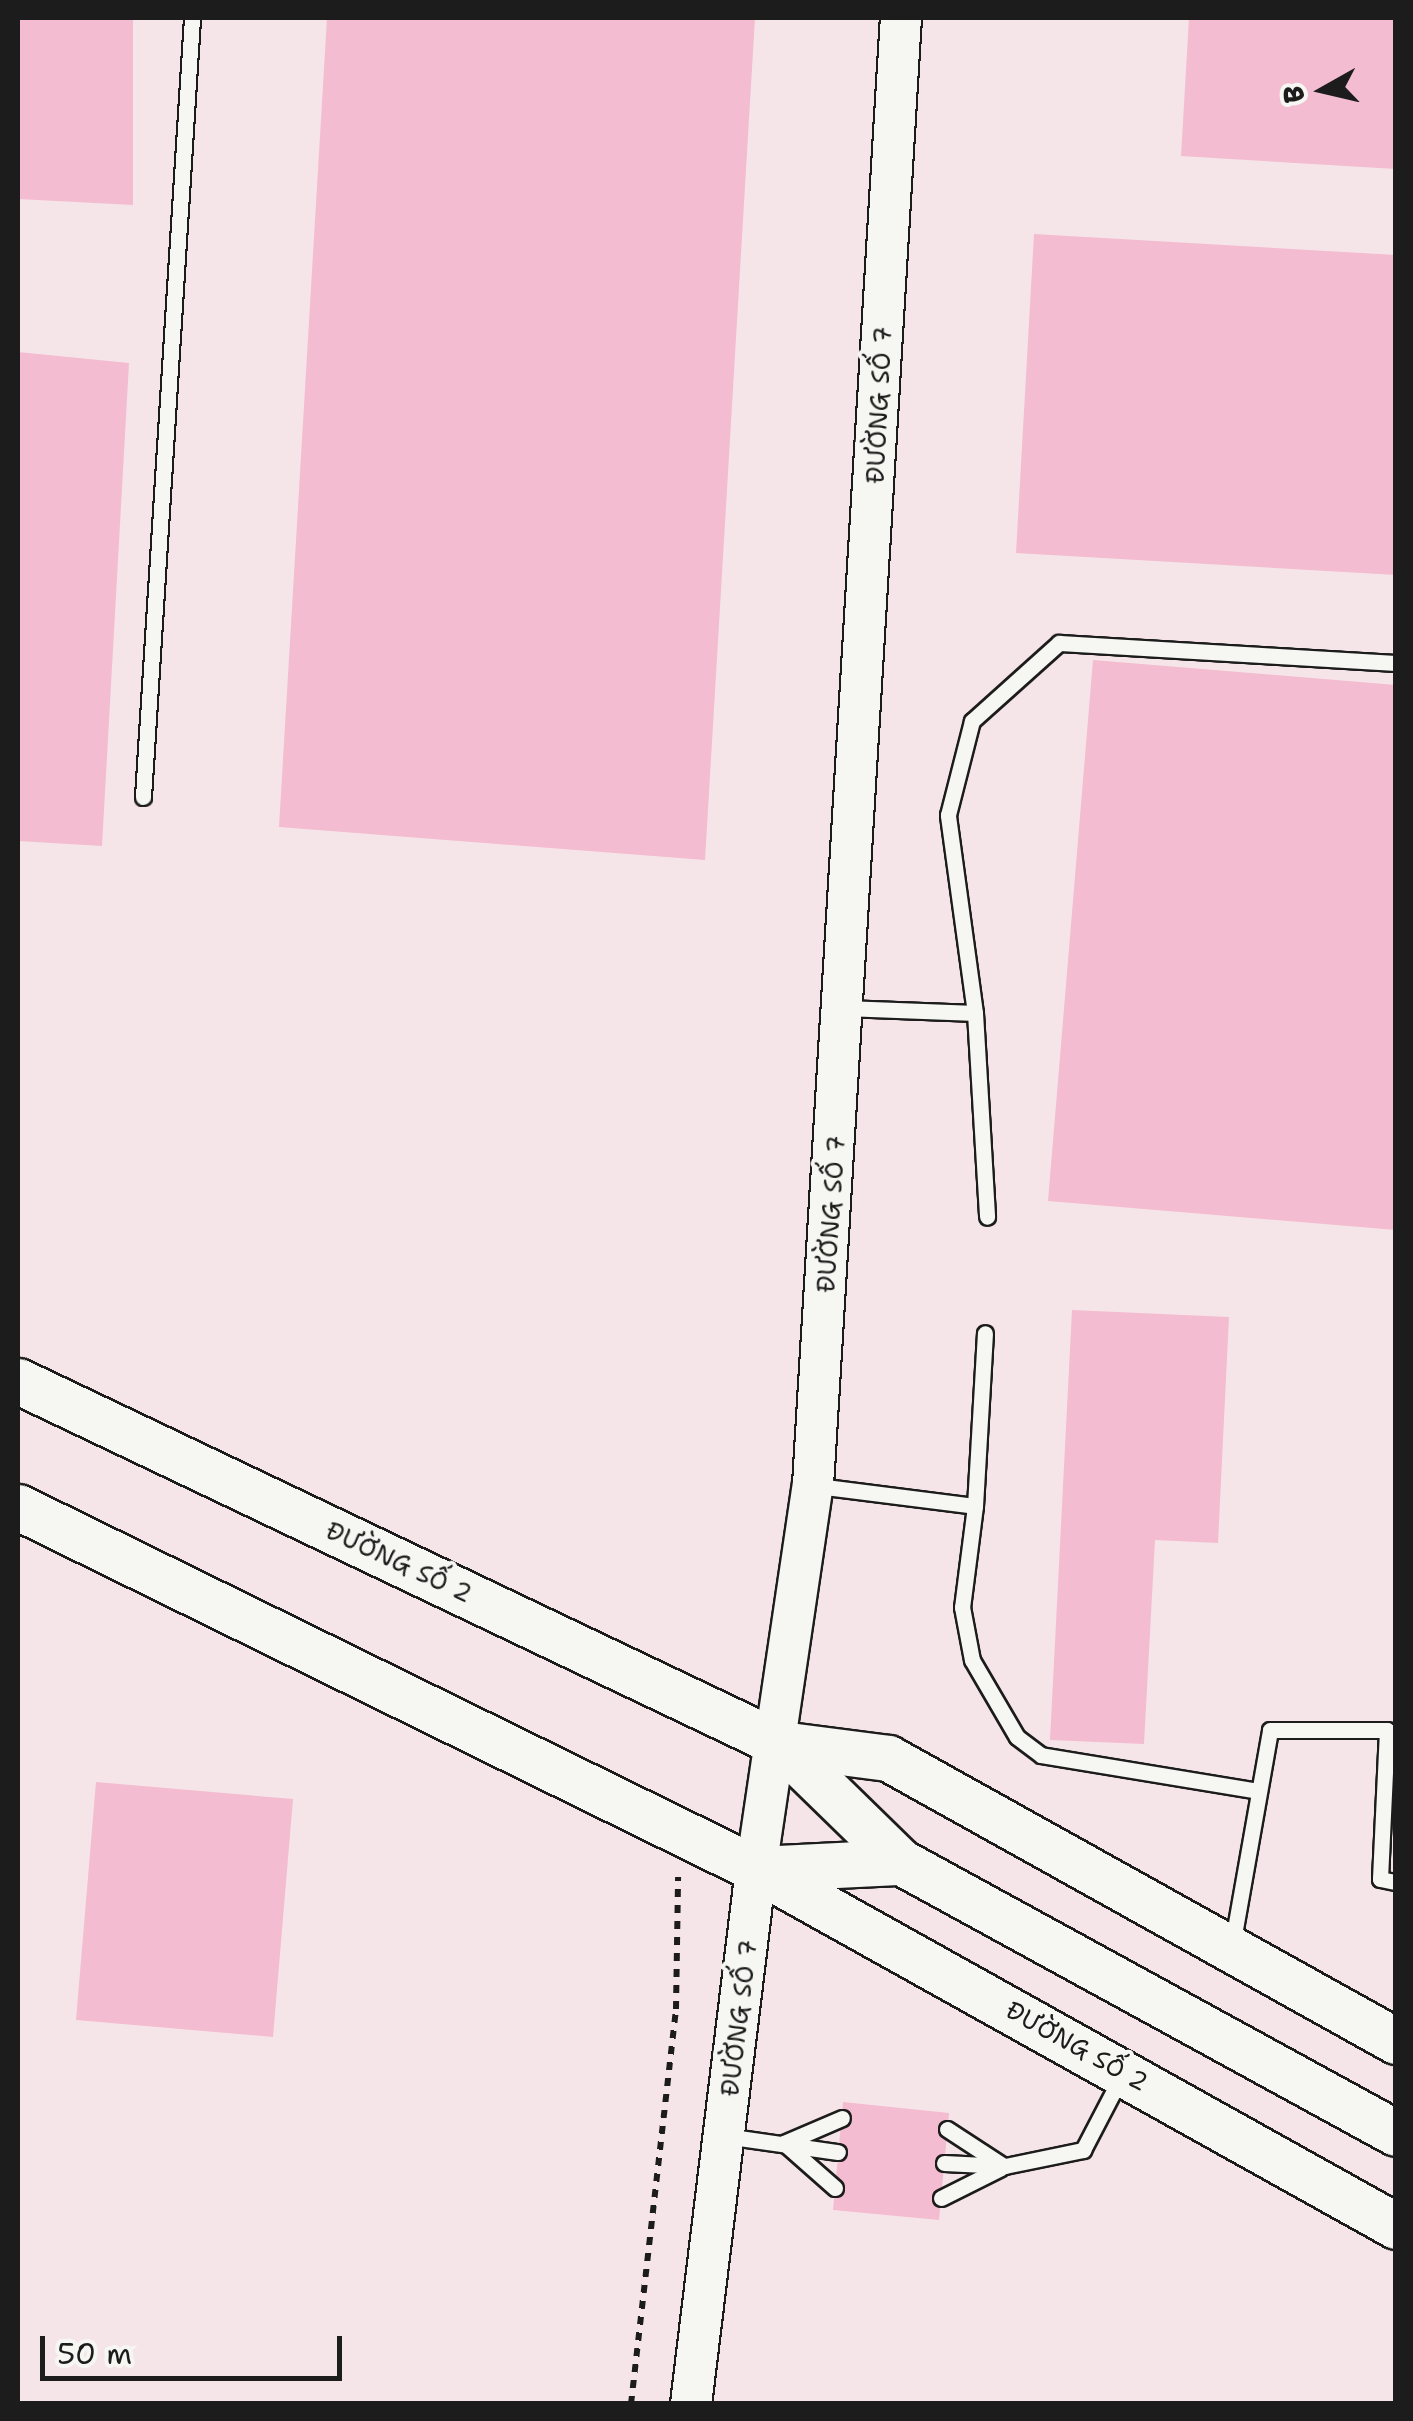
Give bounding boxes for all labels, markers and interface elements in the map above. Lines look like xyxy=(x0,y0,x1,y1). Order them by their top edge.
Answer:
north arrow xyxy=(1273,40,1373,140)
text: B xyxy=(1273,83,1313,105)
street label: ĐƯỜNG SỐ 7 xyxy=(860,326,898,484)
street label: ĐƯỜNG SỐ 7 xyxy=(811,1134,851,1294)
street label: ĐƯỜNG SỐ 2 xyxy=(321,1515,477,1609)
street label: ĐƯỜNG SỐ 7 xyxy=(715,1938,763,2098)
street label: ĐƯỜNG SỐ 2 xyxy=(1001,1995,1153,2097)
scale bar xyxy=(45,2316,348,2378)
text: 50 m xyxy=(57,2333,132,2374)

